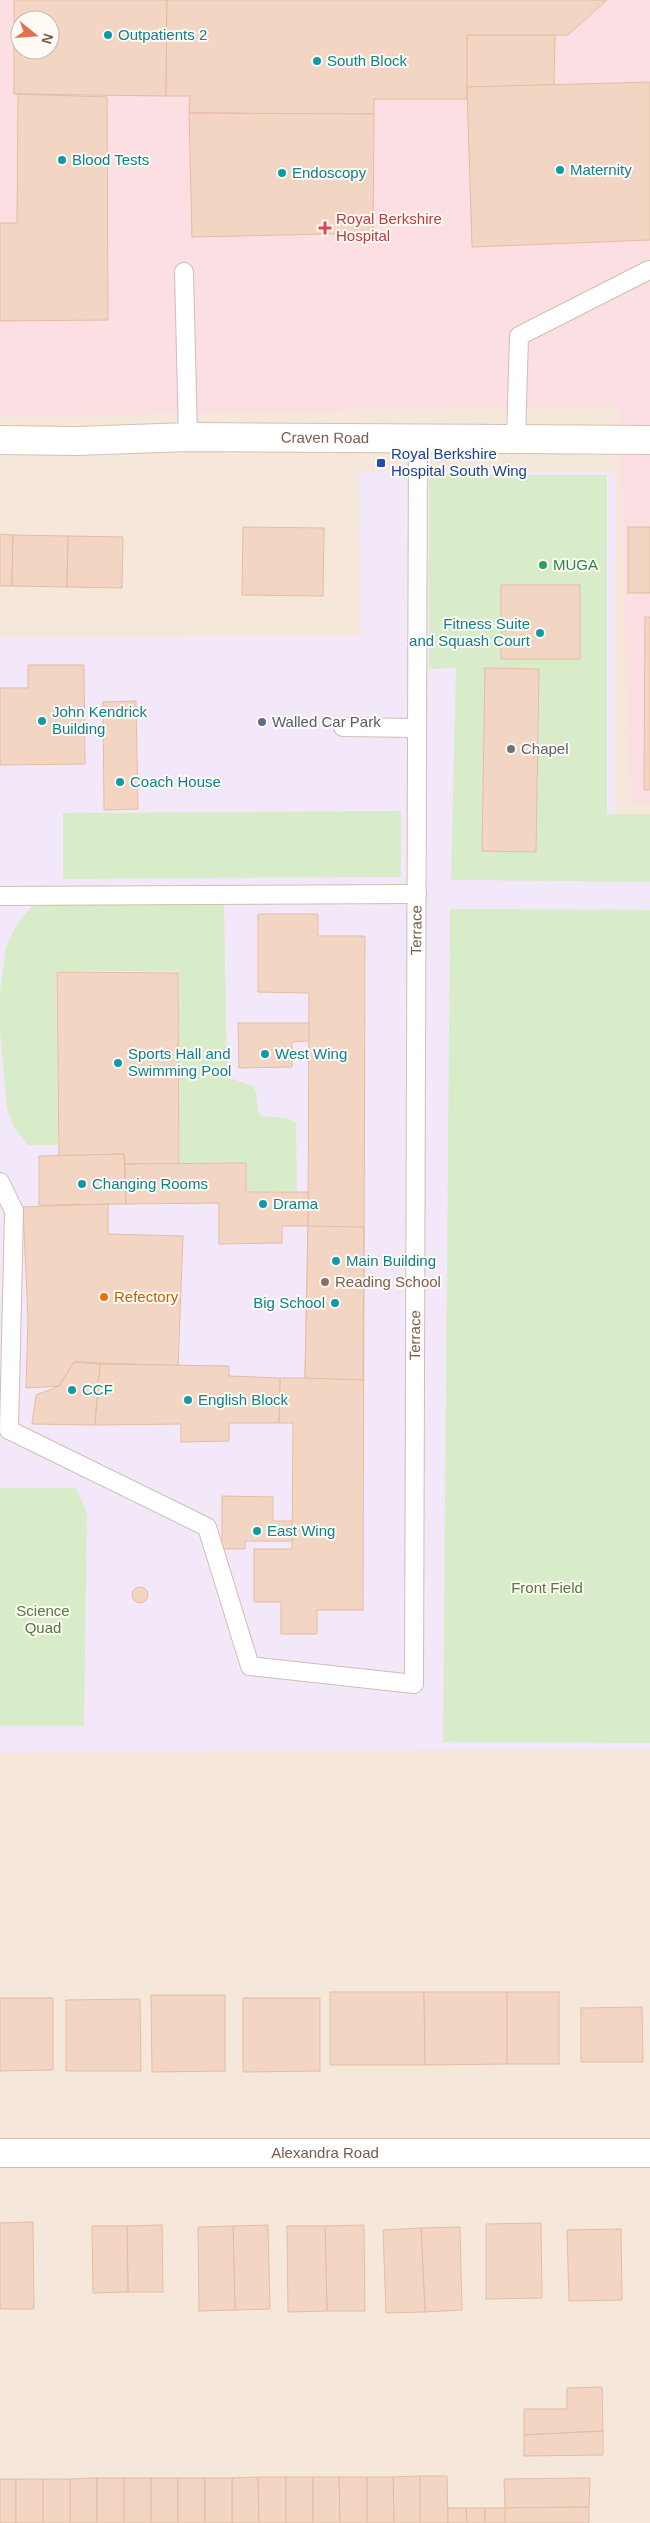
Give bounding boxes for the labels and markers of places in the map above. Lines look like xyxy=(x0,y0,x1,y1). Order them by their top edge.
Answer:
place label: Outpatients 2 xyxy=(118,26,207,43)
marker: Outpatients 2 xyxy=(102,29,114,41)
place label: South Block xyxy=(327,52,408,69)
marker: South Block xyxy=(311,55,323,67)
place label: Blood Tests xyxy=(72,151,149,168)
marker: Blood Tests xyxy=(56,154,68,166)
place label: Maternity xyxy=(570,161,632,178)
place label: Endoscopy xyxy=(292,164,367,181)
marker: Maternity xyxy=(554,164,566,176)
marker: Endoscopy xyxy=(276,167,288,179)
place label: Royal Berkshire Hospital xyxy=(336,210,442,244)
marker: Royal Berkshire Hospital xyxy=(318,221,332,235)
place label: Royal Berkshire Hospital South Wing xyxy=(391,445,527,479)
marker: Royal Berkshire Hospital South Wing xyxy=(375,457,387,469)
place label: MUGA xyxy=(553,556,598,573)
marker: MUGA xyxy=(537,559,549,571)
place label: Fitness Suite and Squash Court xyxy=(409,615,531,649)
marker: Fitness Suite and Squash Court xyxy=(534,627,546,639)
place label: John Kendrick Building xyxy=(52,703,148,737)
place label: Walled Car Park xyxy=(272,713,381,730)
marker: John Kendrick Building xyxy=(36,715,48,727)
marker: Walled Car Park xyxy=(256,716,268,728)
place label: Chapel xyxy=(521,740,569,757)
marker: Chapel xyxy=(505,743,517,755)
place label: Coach House xyxy=(130,773,221,790)
marker: Coach House xyxy=(114,776,126,788)
place label: Sports Hall and Swimming Pool xyxy=(128,1045,231,1079)
place label: West Wing xyxy=(275,1045,347,1062)
marker: West Wing xyxy=(259,1048,271,1060)
marker: Sports Hall and Swimming Pool xyxy=(112,1057,124,1069)
place label: Changing Rooms xyxy=(92,1175,208,1192)
marker: Changing Rooms xyxy=(76,1178,88,1190)
place label: Drama xyxy=(273,1195,319,1212)
marker: Drama xyxy=(257,1198,269,1210)
place label: Main Building xyxy=(346,1252,436,1269)
marker: Main Building xyxy=(330,1255,342,1267)
place label: Reading School xyxy=(335,1273,441,1290)
marker: Reading School xyxy=(319,1276,331,1288)
place label: Refectory xyxy=(114,1288,179,1305)
marker: Refectory xyxy=(98,1291,110,1303)
place label: Big School xyxy=(253,1294,325,1311)
marker: Big School xyxy=(329,1297,341,1309)
place label: CCF xyxy=(82,1381,113,1398)
marker: CCF xyxy=(66,1384,78,1396)
place label: English Block xyxy=(198,1391,289,1408)
marker: English Block xyxy=(182,1394,194,1406)
place label: East Wing xyxy=(267,1522,335,1539)
marker: East Wing xyxy=(251,1525,263,1537)

